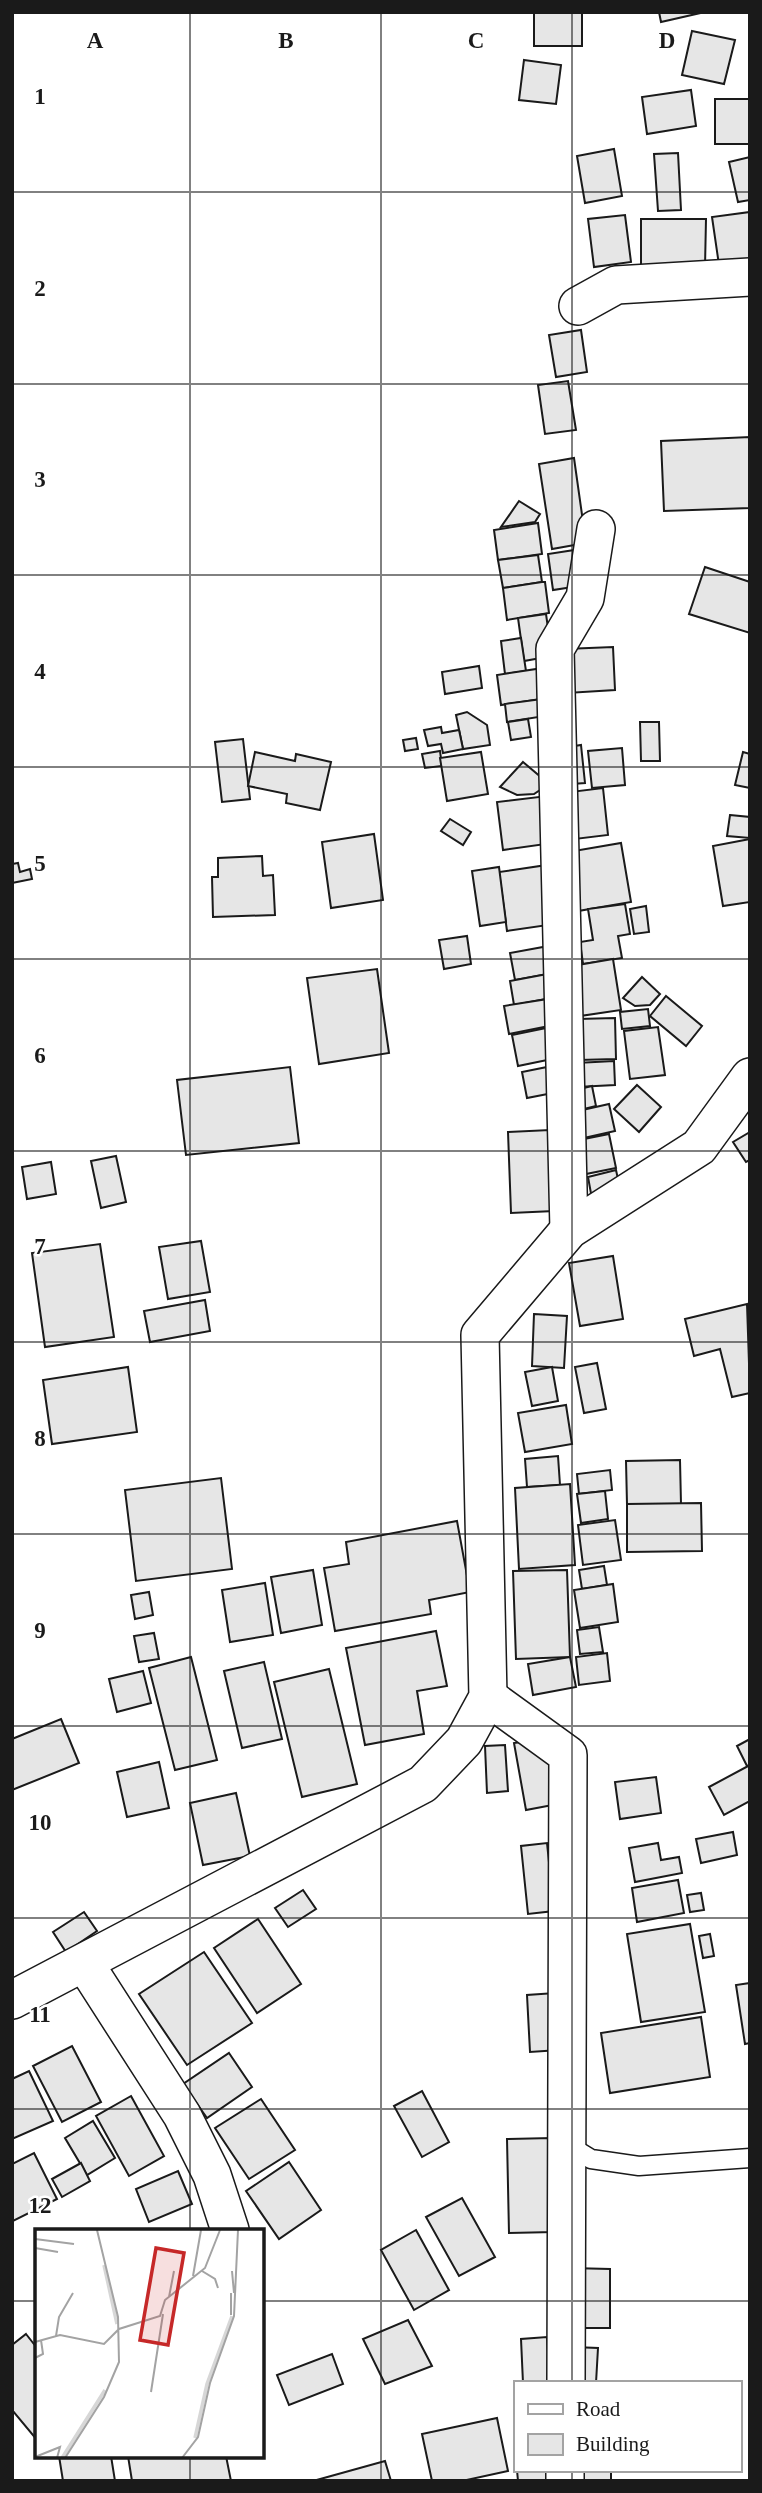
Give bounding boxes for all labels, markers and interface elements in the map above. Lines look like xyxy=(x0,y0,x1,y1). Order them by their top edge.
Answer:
text: A xyxy=(87,28,104,53)
text: B xyxy=(278,28,294,53)
text: C xyxy=(468,28,484,53)
text: D xyxy=(659,28,675,53)
text: 1 xyxy=(34,84,46,109)
text: 2 xyxy=(34,276,46,301)
text: 3 xyxy=(34,467,46,492)
text: 4 xyxy=(34,659,46,684)
text: 5 xyxy=(34,851,46,876)
text: 6 xyxy=(34,1043,46,1068)
text: 7 xyxy=(34,1234,46,1259)
text: 8 xyxy=(34,1426,46,1451)
text: 9 xyxy=(34,1618,46,1643)
text: 10 xyxy=(29,1810,52,1835)
text: 11 xyxy=(29,2002,51,2027)
text: 12 xyxy=(29,2193,52,2218)
inset map xyxy=(35,2229,264,2458)
legend xyxy=(514,2381,741,2472)
text: Road xyxy=(576,2397,621,2421)
text: Building xyxy=(576,2432,650,2456)

